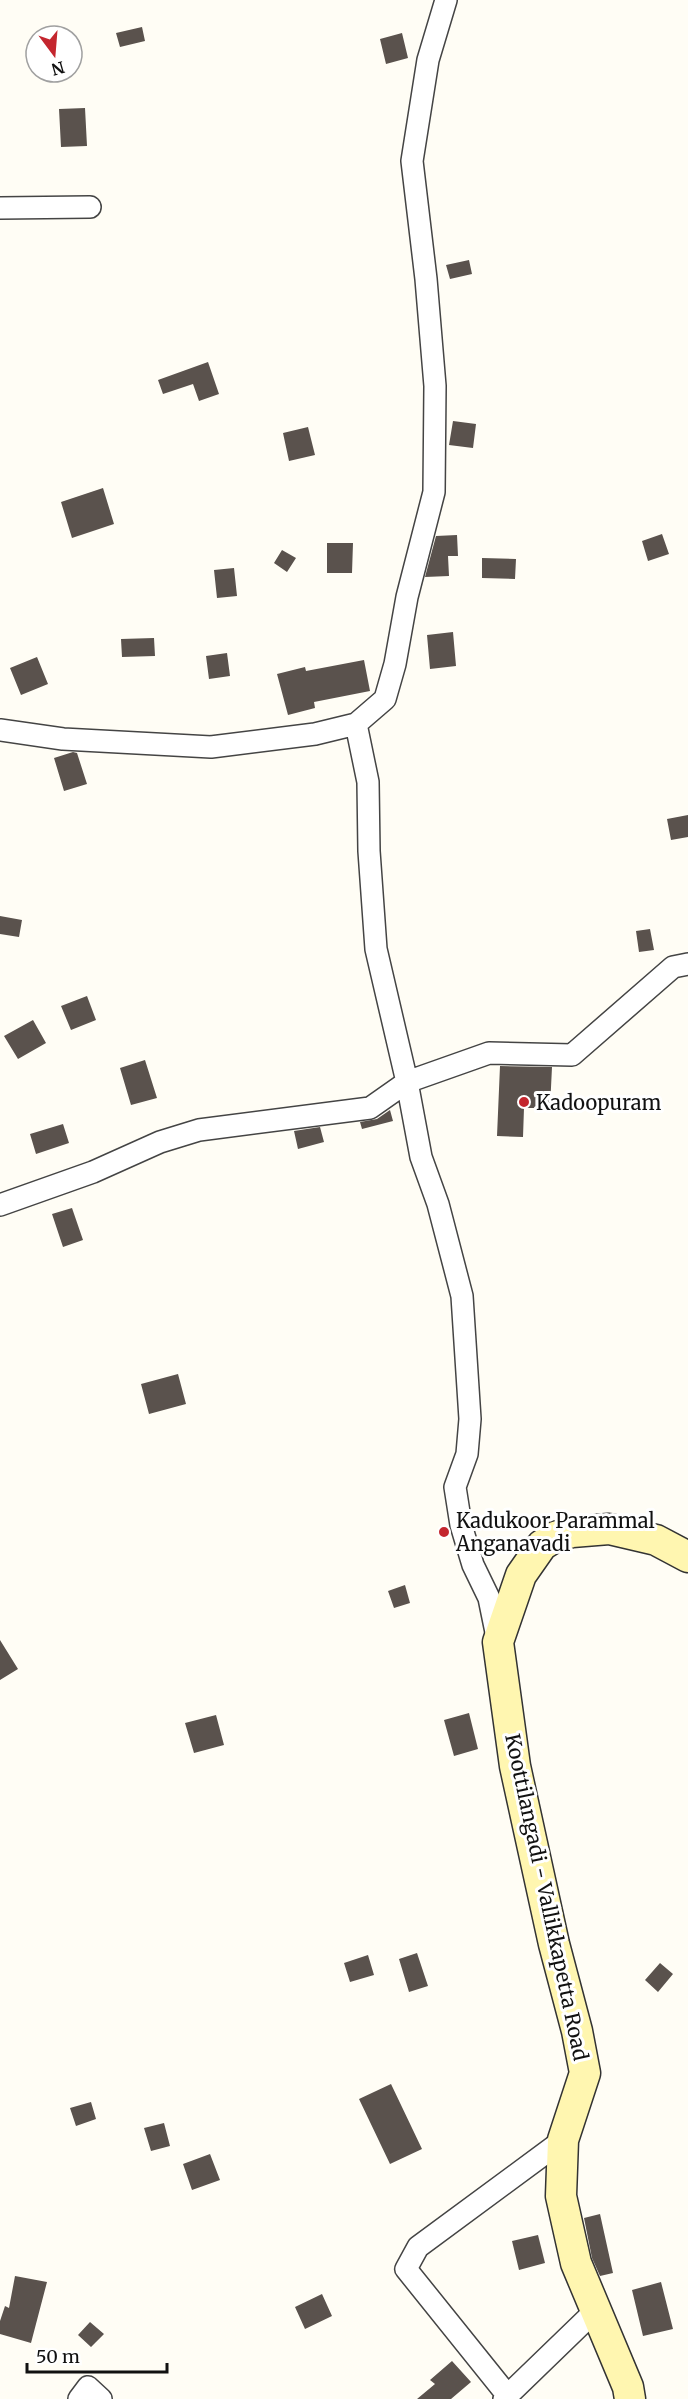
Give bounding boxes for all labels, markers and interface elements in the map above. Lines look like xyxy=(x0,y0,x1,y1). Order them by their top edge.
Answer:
north arrow xyxy=(24,24,84,84)
text: N xyxy=(49,57,67,80)
place label: Kadoopuram xyxy=(536,1090,661,1115)
marker: Kadoopuram xyxy=(517,1095,531,1109)
place label: Kadukoor Parammal Anganavadi xyxy=(455,1508,655,1556)
marker: Kadukoor Parammal Anganavadi xyxy=(437,1525,451,1539)
street label: Koottilangadi - Vallikkapetta Road xyxy=(500,1731,594,2063)
scale bar xyxy=(27,2336,166,2374)
text: 50 m xyxy=(36,2345,80,2368)

